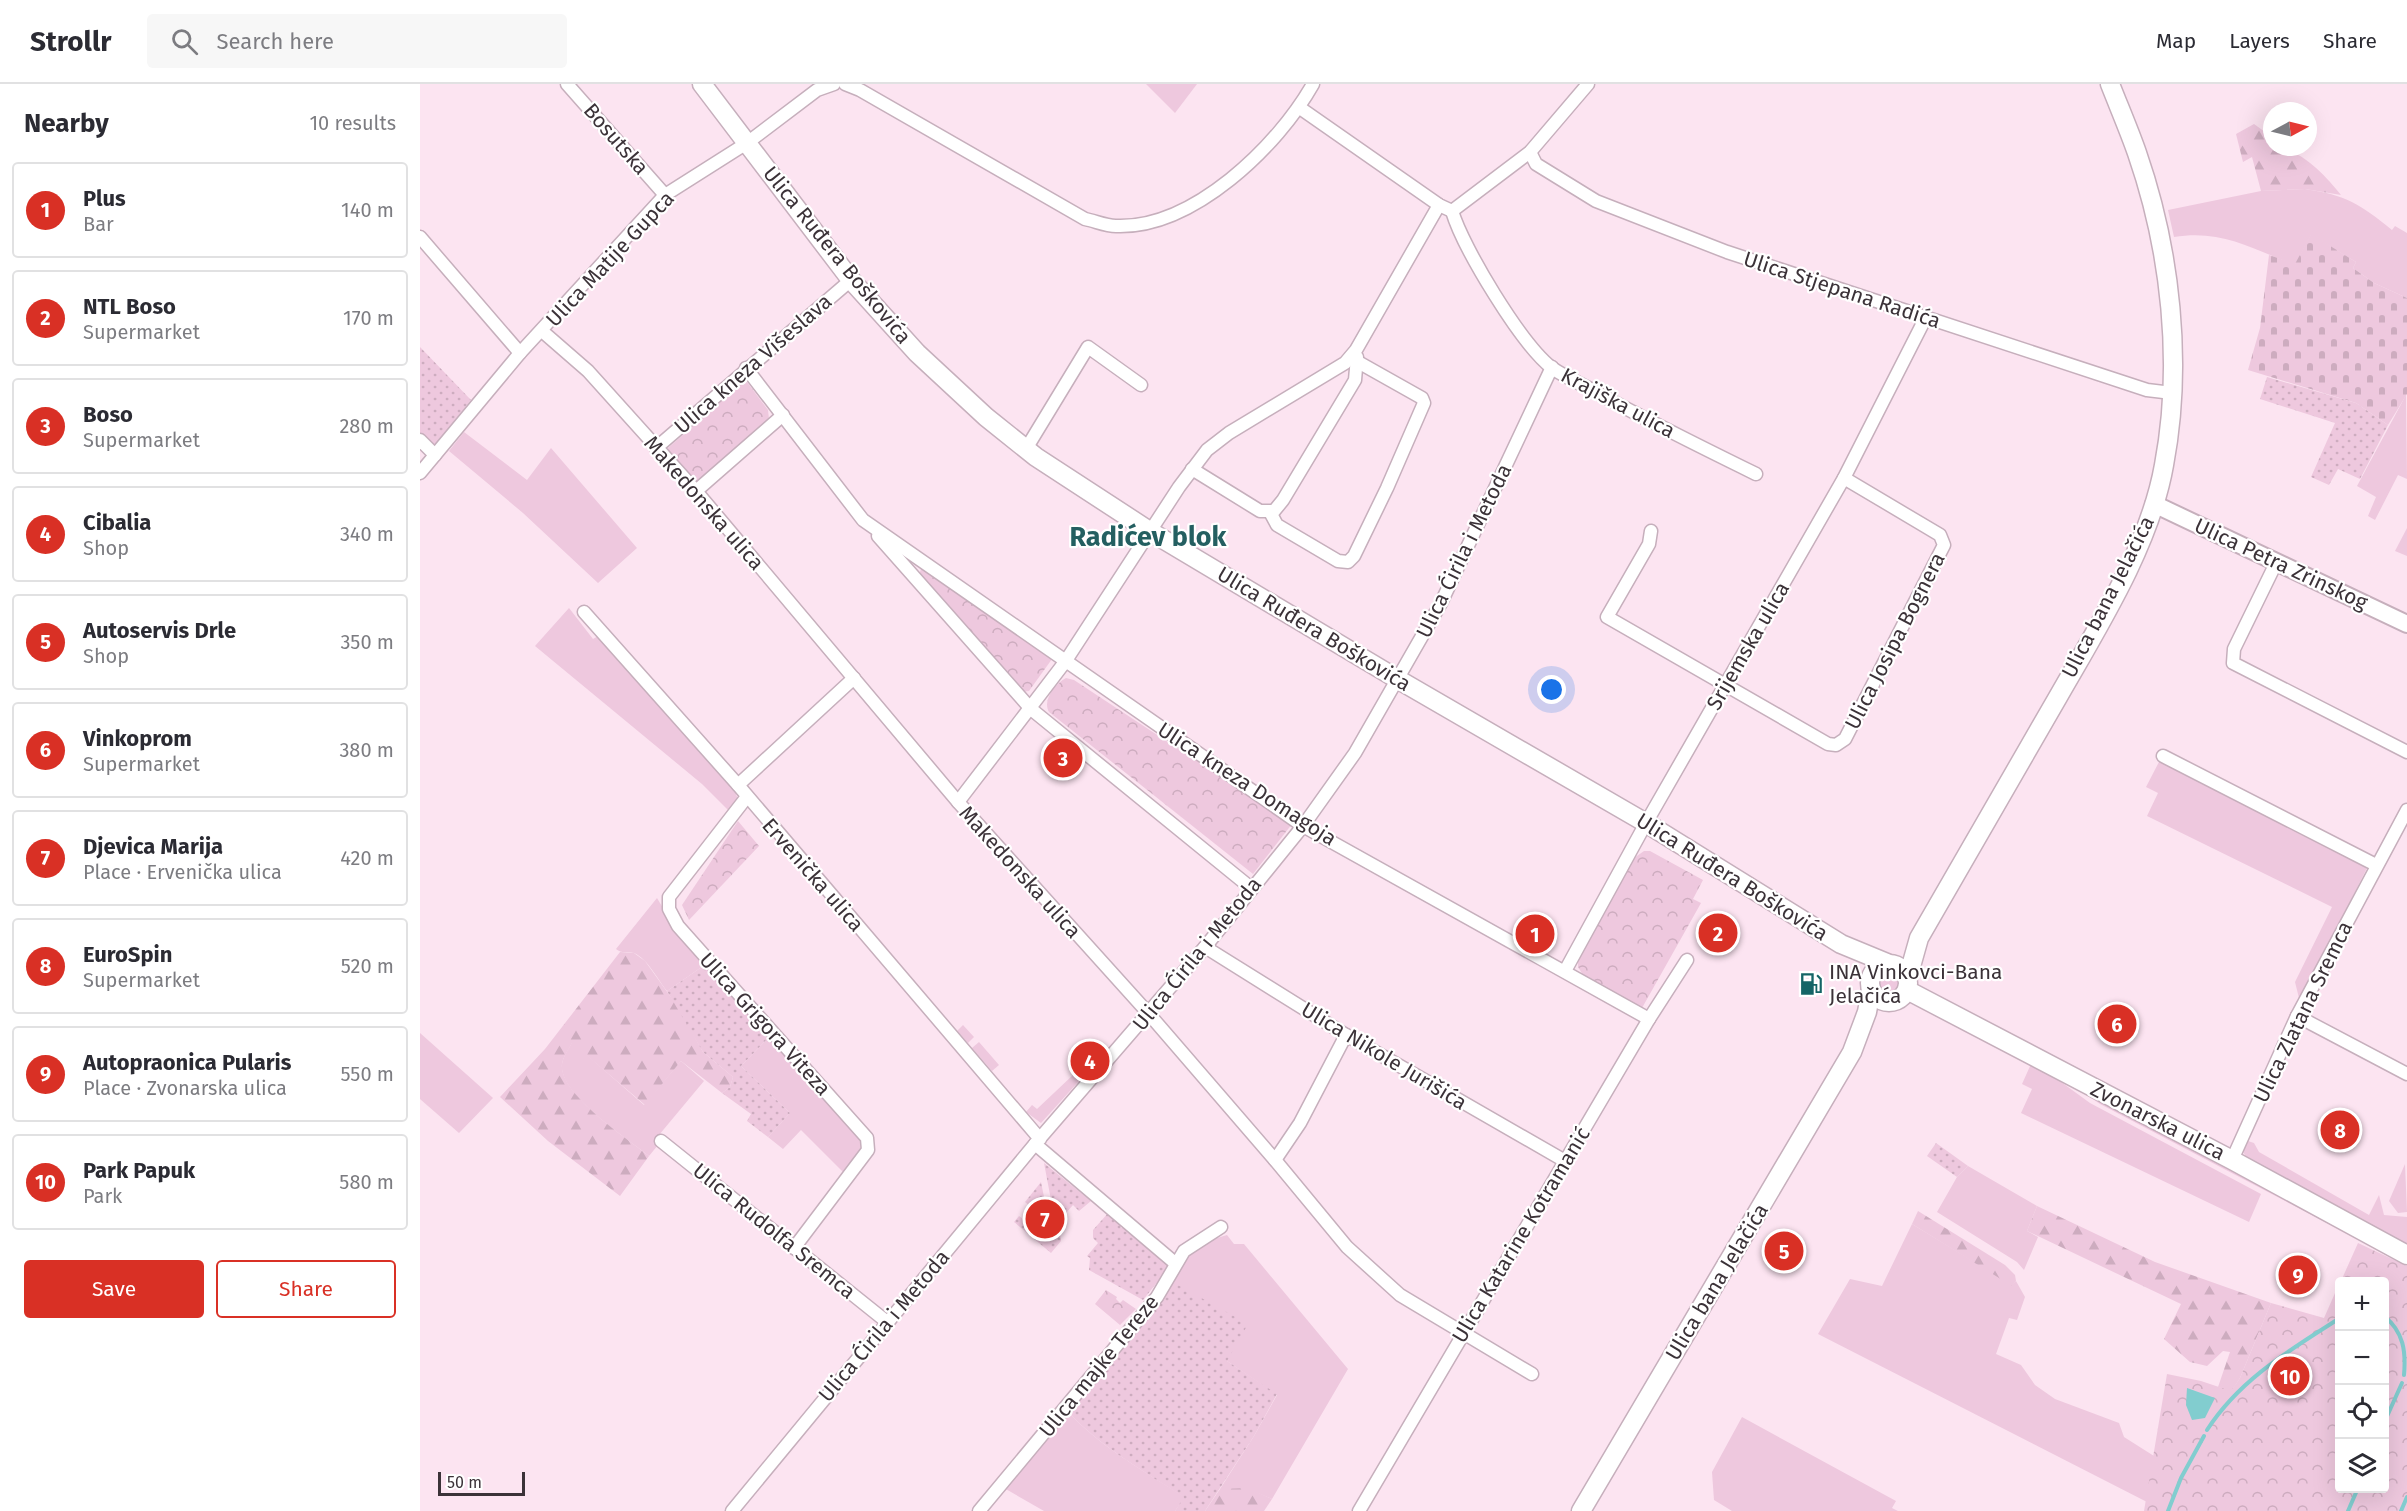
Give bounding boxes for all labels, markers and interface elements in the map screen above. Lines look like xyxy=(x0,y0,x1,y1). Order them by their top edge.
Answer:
search box xyxy=(147,14,567,68)
text: Strollr xyxy=(30,25,111,58)
icon: search xyxy=(168,25,201,58)
text: Search here xyxy=(216,28,334,55)
text: Map xyxy=(2156,28,2196,54)
text: Layers xyxy=(2229,28,2290,54)
text: Share xyxy=(2323,28,2377,54)
street label: Bosutska xyxy=(578,98,654,180)
north arrow xyxy=(2263,102,2317,156)
text: Nearby xyxy=(24,108,109,139)
text: 10 results xyxy=(309,111,396,135)
street label: Ulica Ruđera Boškovića xyxy=(757,161,917,349)
text: Plus xyxy=(83,185,126,212)
street label: Ulica Matije Gupca xyxy=(540,186,680,332)
text: 1 xyxy=(41,198,50,222)
text: 140 m xyxy=(341,198,394,222)
text: Bar xyxy=(83,212,114,236)
street label: Ulica Stjepana Radića xyxy=(1740,246,1944,334)
street label: Ulica kneza Višeslava xyxy=(669,289,837,439)
text: NTL Boso xyxy=(83,293,176,320)
text: 2 xyxy=(40,306,51,330)
text: 170 m xyxy=(343,306,394,330)
text: Supermarket xyxy=(83,320,200,344)
street label: Krajiška ulica xyxy=(1556,362,1680,444)
text: Boso xyxy=(83,401,133,428)
text: 3 xyxy=(40,414,51,438)
text: 280 m xyxy=(339,414,394,438)
text: Supermarket xyxy=(83,428,200,452)
street label: Makedonska ulica xyxy=(639,430,769,576)
street label: Ulica Ćirila i Metoda xyxy=(1411,460,1517,642)
text: Cibalia xyxy=(83,509,151,536)
street label: Ulica bana Jelačića xyxy=(2056,512,2160,682)
street label: Ulica Petra Zrinskog xyxy=(2190,512,2372,616)
district label: Radićev blok xyxy=(1069,521,1228,553)
text: 4 xyxy=(40,522,51,546)
text: 340 m xyxy=(340,522,394,546)
text: Shop xyxy=(83,536,129,560)
street label: Ulica Josipa Bognera xyxy=(1839,548,1951,734)
street label: Ulica Ruđera Boškovića xyxy=(1212,561,1416,697)
street label: Srijemska ulica xyxy=(1701,577,1795,715)
text: Autoservis Drle xyxy=(83,617,236,644)
text: 5 xyxy=(40,630,51,654)
text: 350 m xyxy=(340,630,394,654)
text: Shop xyxy=(83,644,129,668)
your location xyxy=(1537,675,1566,704)
street label: Ulica kneza Domagoja xyxy=(1153,716,1341,852)
text: Vinkoprom xyxy=(83,725,192,752)
pin: 3 xyxy=(1044,736,1082,780)
text: 6 xyxy=(40,738,51,762)
text: 380 m xyxy=(339,738,394,762)
text: Supermarket xyxy=(83,752,200,776)
street label: Makedonska ulica xyxy=(954,800,1086,944)
street label: Ulica Ruđera Boškovića xyxy=(1631,807,1833,947)
street label: Ervenička ulica xyxy=(757,813,869,937)
text: Djevica Marija xyxy=(83,833,223,860)
text: 7 xyxy=(41,846,50,870)
text: 420 m xyxy=(340,846,394,870)
text: Place · Ervenička ulica xyxy=(83,860,282,884)
street label: Ulica Ćirila i Metoda xyxy=(1127,872,1267,1036)
pin: 2 xyxy=(1698,910,1738,956)
pin: 1 xyxy=(1516,912,1554,956)
street label: Ulica Zlatana Sremca xyxy=(2248,917,2358,1107)
text: EuroSpin xyxy=(83,941,172,968)
street label: Ulica Grigora Viteza xyxy=(694,947,836,1101)
text: 8 xyxy=(40,954,51,978)
text: 520 m xyxy=(341,954,394,978)
place label: INA Vinkovci-Bana Jelačića xyxy=(1829,959,2002,1009)
text: Supermarket xyxy=(83,968,200,992)
fuel station icon: INA Vinkovci-Bana Jelačića xyxy=(1798,971,1824,997)
street label: Ulica Nikole Jurišića xyxy=(1296,996,1472,1116)
pin: 6 xyxy=(2098,1002,2136,1046)
pin: 4 xyxy=(1070,1038,1110,1084)
text: Autopraonica Pularis xyxy=(83,1049,291,1076)
text: 9 xyxy=(40,1062,51,1086)
text: 550 m xyxy=(340,1062,394,1086)
text: Place · Zvonarska ulica xyxy=(83,1076,287,1100)
street label: Zvonarska ulica xyxy=(2086,1076,2230,1166)
pin: 8 xyxy=(2320,1108,2360,1152)
street label: Ulica Katarine Kotramanić xyxy=(1446,1122,1596,1348)
text: Park Papuk xyxy=(83,1157,195,1184)
street label: Ulica Rudolfa Sremca xyxy=(687,1157,861,1305)
text: 10 xyxy=(35,1170,56,1194)
text: 580 m xyxy=(339,1170,394,1194)
text: Park xyxy=(83,1184,122,1208)
pin: 7 xyxy=(1026,1196,1064,1242)
street label: Ulica bana Jelačića xyxy=(1660,1199,1774,1365)
pin: 5 xyxy=(1764,1228,1804,1274)
street label: Ulica Ćirila i Metoda xyxy=(813,1245,955,1407)
pin: 9 xyxy=(2278,1252,2318,1298)
button: Save xyxy=(24,1260,204,1318)
button: Share xyxy=(216,1260,396,1318)
map controls xyxy=(2335,1277,2389,1493)
button: + xyxy=(2335,1277,2389,1331)
street label: Ulica majke Tereze xyxy=(1034,1289,1164,1443)
button: − xyxy=(2335,1331,2389,1385)
pin: 10 xyxy=(2270,1354,2310,1398)
button: locate xyxy=(2335,1385,2389,1439)
button: layers xyxy=(2335,1439,2389,1493)
scale bar xyxy=(438,1469,525,1496)
text: 50 m xyxy=(447,1473,482,1492)

